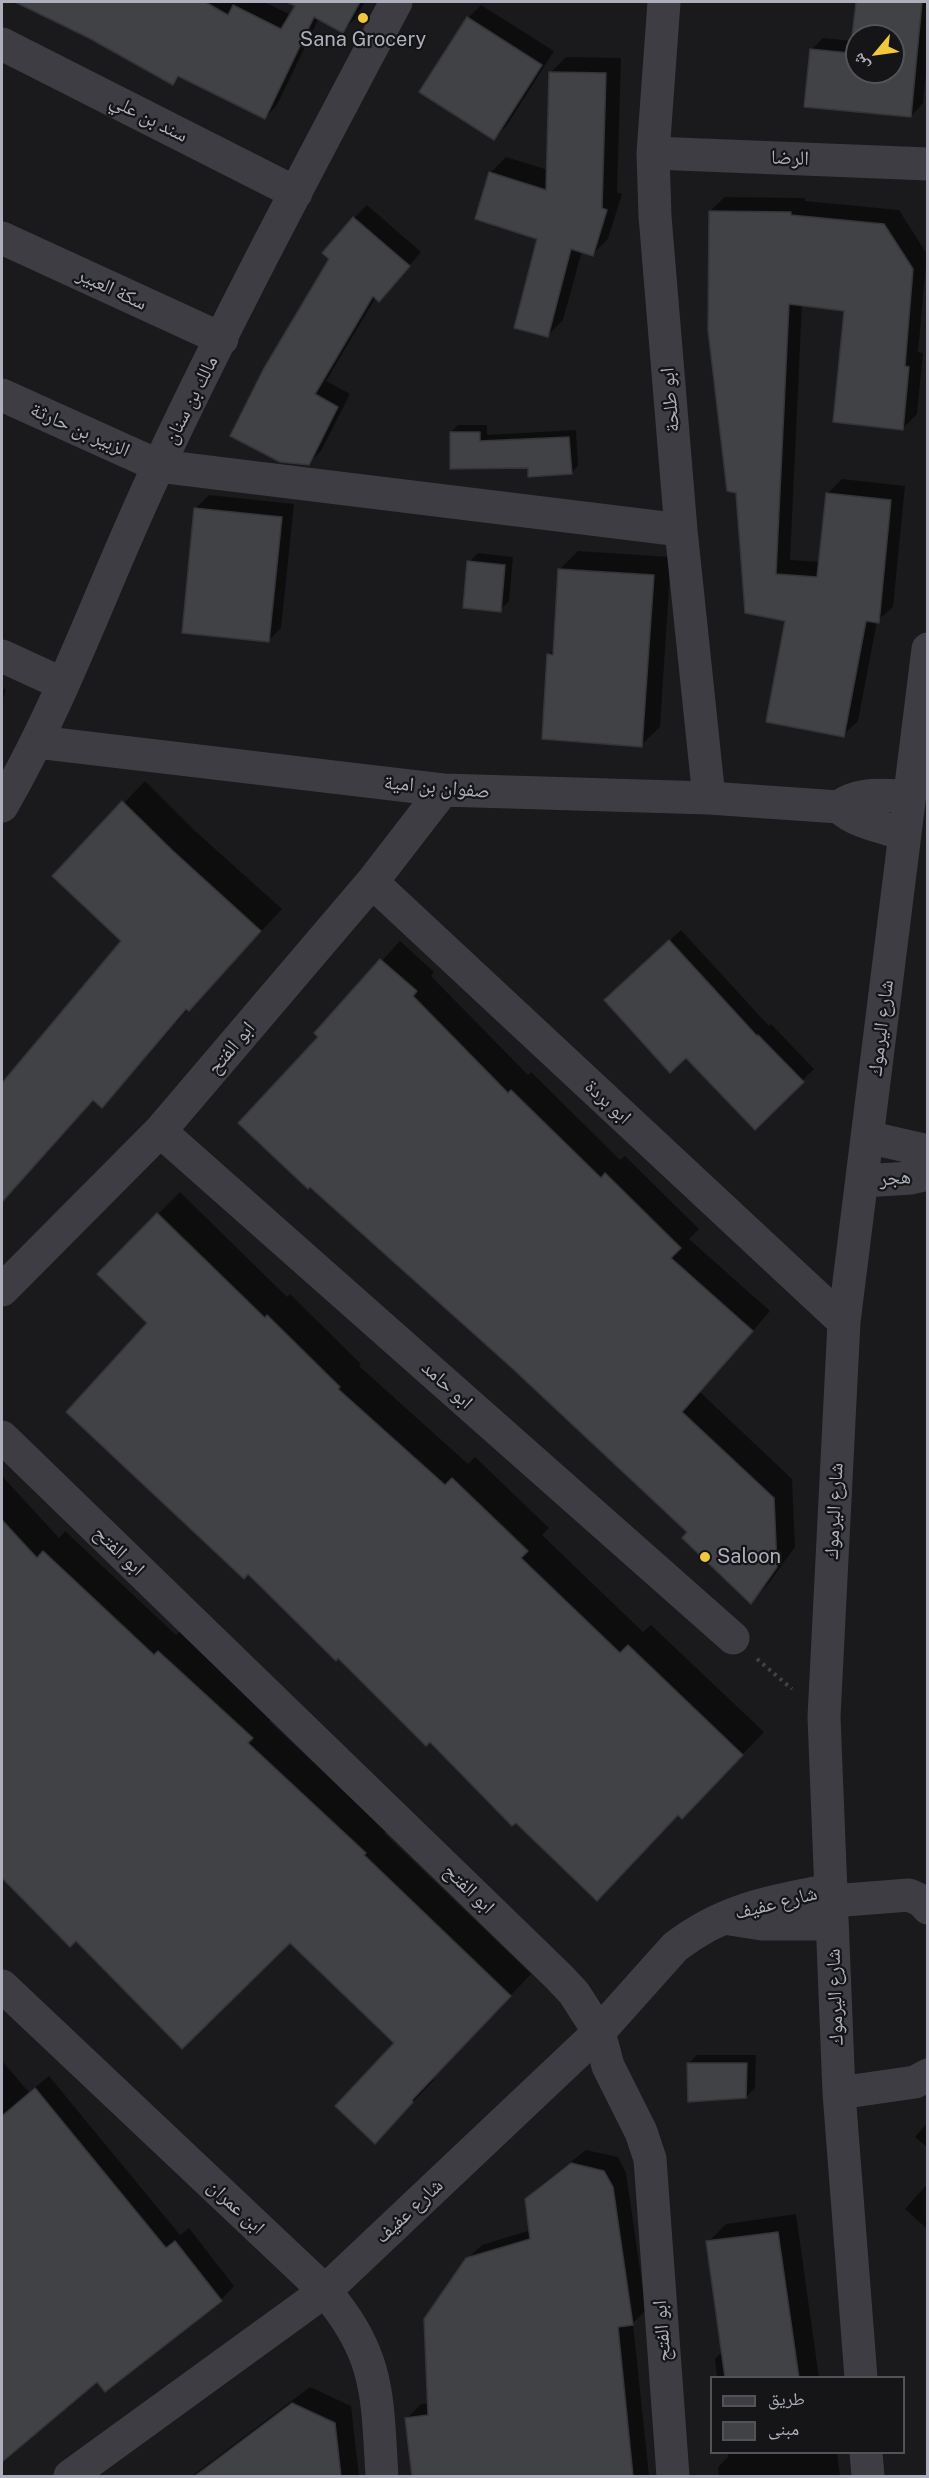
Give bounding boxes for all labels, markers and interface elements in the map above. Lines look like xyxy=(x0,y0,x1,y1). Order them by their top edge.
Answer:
marker: Sana Grocery xyxy=(356,11,370,25)
north arrow xyxy=(845,24,905,84)
place label: Sana Grocery xyxy=(300,28,426,52)
text: ش xyxy=(848,50,873,74)
street label: سند بن علي xyxy=(106,88,192,148)
street label: الرضا xyxy=(771,145,809,171)
street label: سكة العبير xyxy=(73,262,151,316)
street label: مالك بن سنان xyxy=(159,352,223,448)
street label: ابو طلحة xyxy=(655,367,685,433)
street label: الزبير بن حارثة xyxy=(27,397,133,463)
street label: صفوان بن امية xyxy=(383,770,491,804)
street label: شارع اليرموك xyxy=(863,978,899,1078)
street label: ابو الفتح xyxy=(202,1017,260,1079)
street label: ابو بردة xyxy=(580,1075,636,1129)
street label: هجر xyxy=(878,1165,912,1191)
street label: ابو حامد xyxy=(416,1356,478,1414)
street label: شارع اليرموك xyxy=(819,1462,849,1560)
street label: ابو الفتح xyxy=(88,1521,150,1581)
place label: Saloon xyxy=(717,1545,781,1569)
marker: Saloon xyxy=(698,1550,712,1564)
street label: ابو الفتح xyxy=(438,1859,500,1919)
street label: شارع عفيف xyxy=(732,1881,820,1925)
street label: شارع اليرموك xyxy=(821,1948,849,2046)
street label: شارع عفيف xyxy=(370,2173,448,2249)
street label: ابن عمران xyxy=(202,2174,270,2240)
street label: ابو الفتح xyxy=(648,2299,676,2363)
legend xyxy=(710,2376,905,2454)
text: طريق xyxy=(768,2388,805,2409)
text: مبنى xyxy=(768,2418,799,2439)

